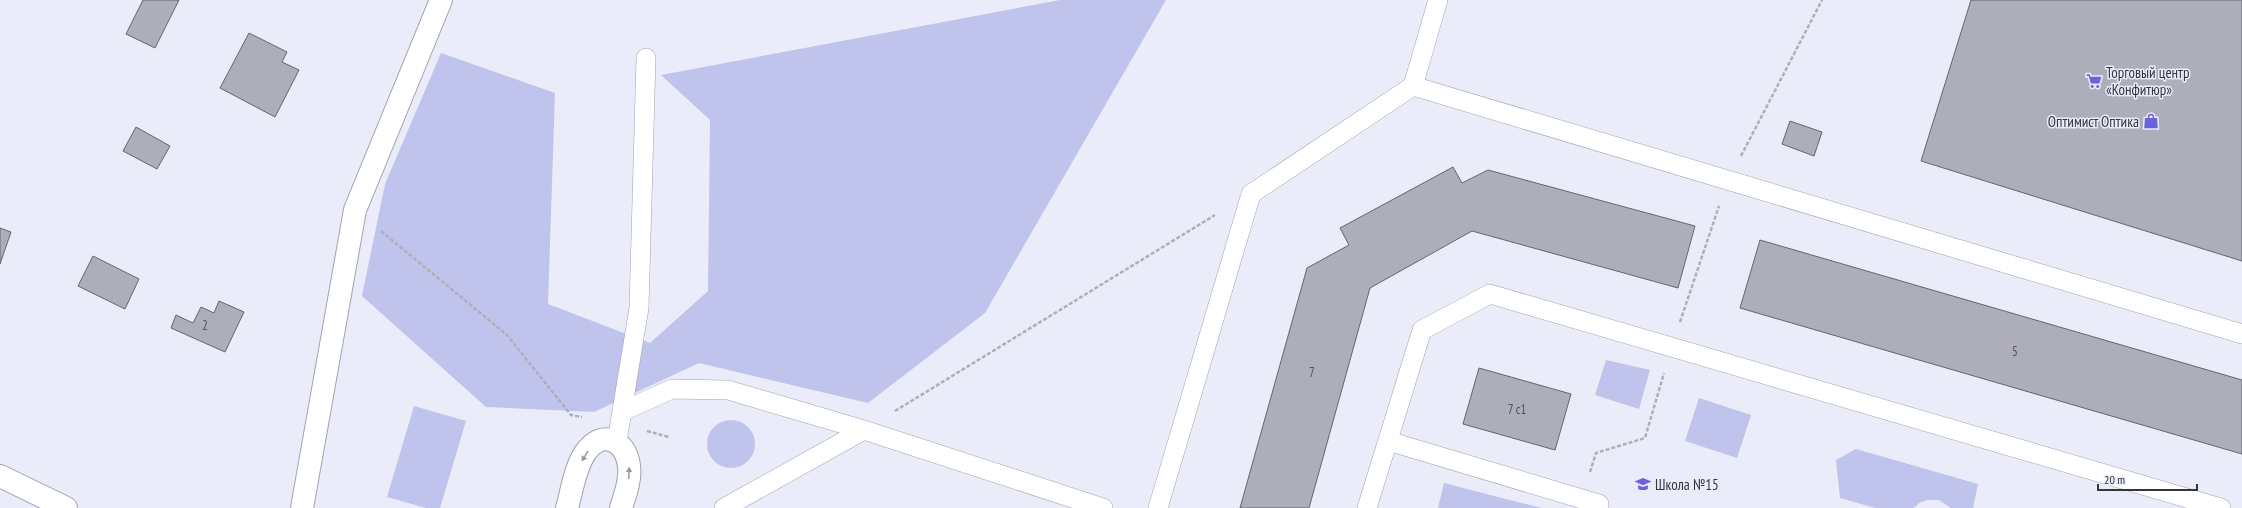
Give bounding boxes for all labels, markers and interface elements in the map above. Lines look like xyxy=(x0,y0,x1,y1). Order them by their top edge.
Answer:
place label: Торговый центр «Конфитюр» xyxy=(2106,63,2189,99)
supermarket icon: Торговый центр «Конфитюр» xyxy=(2085,72,2103,90)
place label: Оптимист Оптика xyxy=(2048,112,2139,131)
shop icon: Оптимист Оптика xyxy=(2142,112,2160,130)
house number: 2 xyxy=(202,317,208,334)
house number: 5 xyxy=(2012,343,2018,360)
house number: 7 xyxy=(1309,364,1315,381)
house number: 7 с1 xyxy=(1508,401,1526,418)
one-way arrow xyxy=(581,450,588,461)
scale bar xyxy=(2098,466,2197,492)
one-way arrow xyxy=(625,467,632,479)
text: 20 m xyxy=(2104,472,2125,487)
school or university icon: Школа №15 xyxy=(1634,475,1652,493)
place label: Школа №15 xyxy=(1655,475,1719,494)

